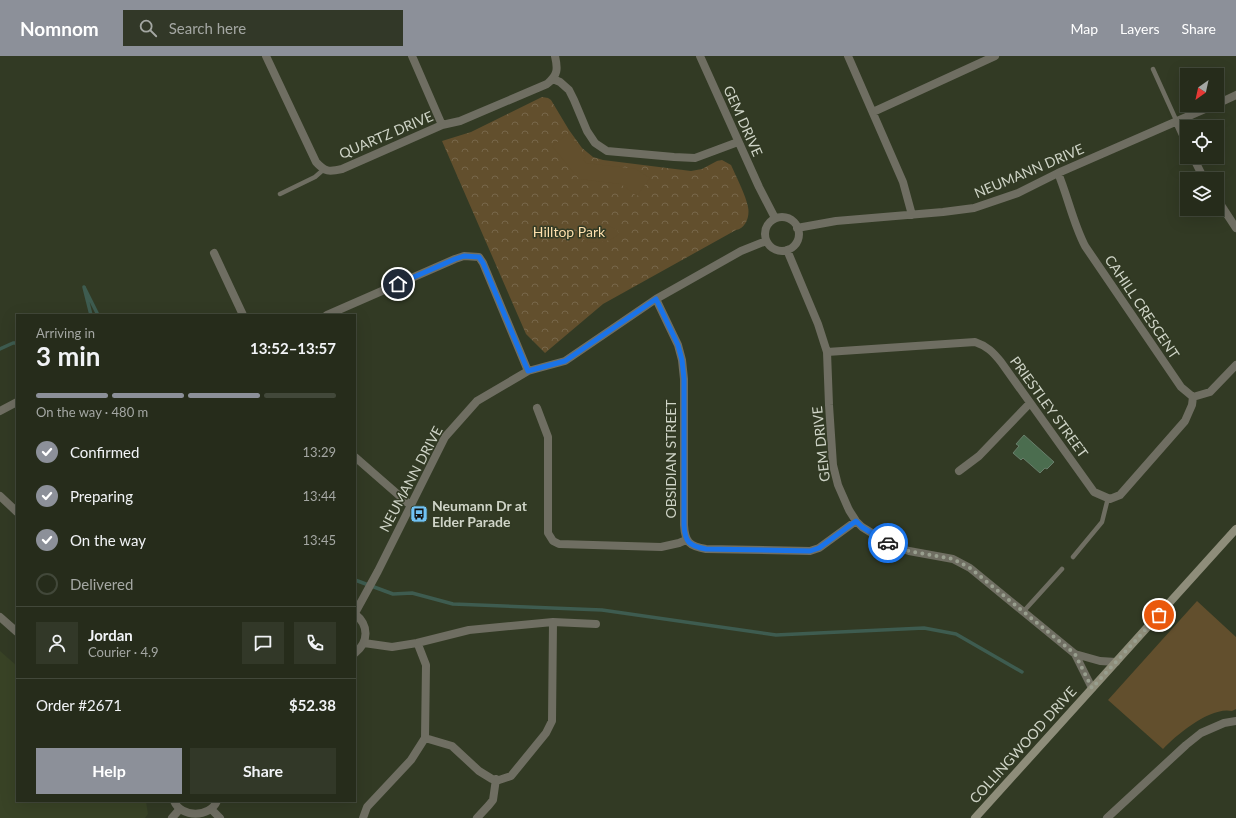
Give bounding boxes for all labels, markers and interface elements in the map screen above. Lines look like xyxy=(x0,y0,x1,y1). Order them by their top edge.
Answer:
search box xyxy=(123,10,403,46)
text: Nomnom xyxy=(20,17,99,40)
icon: search xyxy=(137,17,159,39)
text: Search here xyxy=(169,19,246,37)
text: Map xyxy=(1070,20,1098,37)
text: Layers xyxy=(1120,20,1160,37)
text: Share xyxy=(1182,20,1216,37)
north arrow xyxy=(1180,68,1224,112)
map controls xyxy=(1180,68,1224,216)
street label: GEM DRIVE xyxy=(720,83,767,159)
street label: QUARTZ DRIVE xyxy=(336,107,435,162)
button: locate xyxy=(1180,120,1224,164)
street label: NEUMANN DRIVE xyxy=(971,140,1086,201)
button: layers xyxy=(1180,172,1224,216)
park label: Hilltop Park xyxy=(533,223,606,240)
street label: CAHILL CRESCENT xyxy=(1101,252,1184,362)
pin xyxy=(381,267,415,301)
icon: home xyxy=(387,273,409,295)
text: Arriving in xyxy=(36,325,95,341)
text: 13:52–13:57 xyxy=(250,339,336,357)
text: 3 min xyxy=(36,340,100,372)
street label: PRIESTLEY STREET xyxy=(1007,353,1092,461)
street label: OBSIDIAN STREET xyxy=(662,399,679,519)
text: On the way · 480 m xyxy=(36,404,148,420)
street label: GEM DRIVE xyxy=(808,405,833,483)
street label: NEUMANN DRIVE xyxy=(375,423,446,535)
icon: check xyxy=(36,441,58,463)
text: Confirmed xyxy=(70,443,139,461)
text: 13:29 xyxy=(303,444,336,460)
icon: check xyxy=(36,485,58,507)
text: Preparing xyxy=(70,487,133,505)
text: 13:44 xyxy=(303,488,336,504)
place label: Neumann Dr at Elder Parade xyxy=(432,497,528,530)
bus stop icon: Neumann Dr at Elder Parade xyxy=(409,504,429,524)
courier xyxy=(868,523,908,563)
icon: check xyxy=(36,529,58,551)
text: On the way xyxy=(70,531,146,549)
text: 13:45 xyxy=(303,532,336,548)
icon: car xyxy=(877,532,899,554)
text: Delivered xyxy=(70,575,133,593)
pin xyxy=(1142,598,1176,632)
icon: bag xyxy=(1148,604,1170,626)
button: person xyxy=(36,622,78,664)
button: chat xyxy=(242,622,284,664)
button: phone xyxy=(294,622,336,664)
text: Jordan xyxy=(88,626,133,644)
text: Courier · 4.9 xyxy=(88,644,159,660)
street label: COLLINGWOOD DRIVE xyxy=(966,683,1080,807)
text: Order #2671 xyxy=(36,696,122,714)
text: $52.38 xyxy=(289,696,336,714)
button: Help xyxy=(36,748,182,794)
button: Share xyxy=(190,748,336,794)

